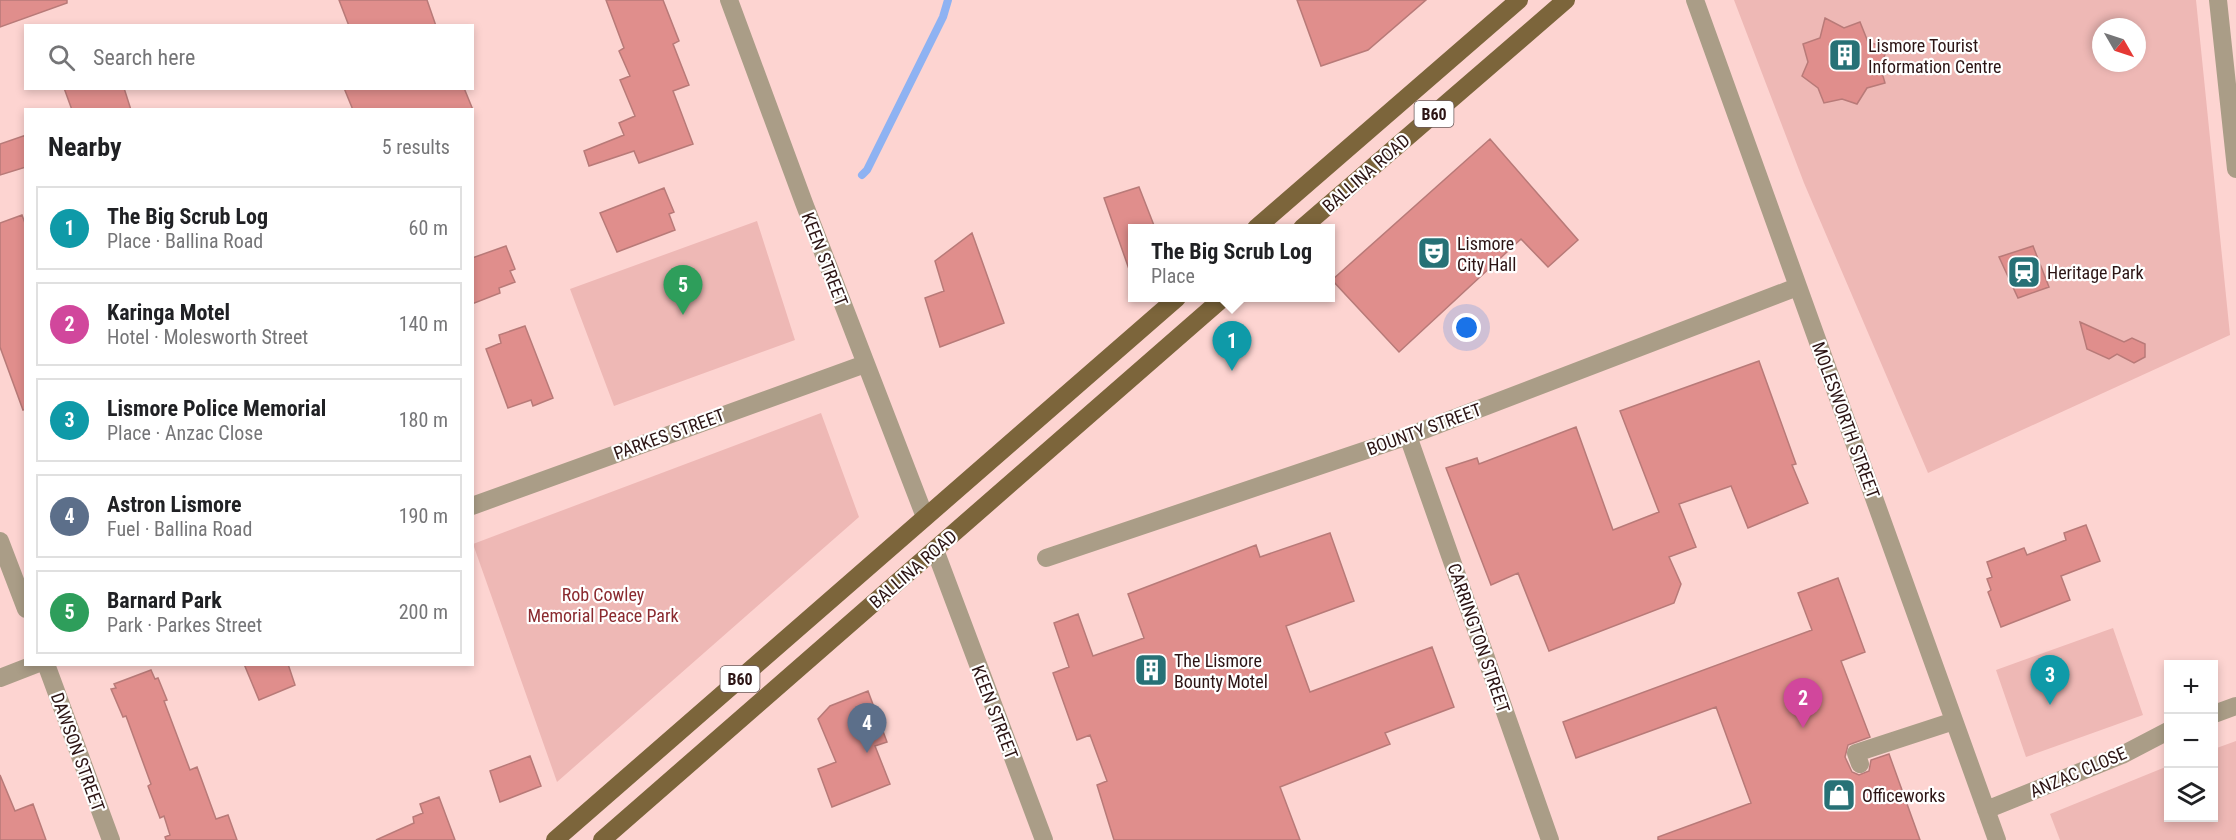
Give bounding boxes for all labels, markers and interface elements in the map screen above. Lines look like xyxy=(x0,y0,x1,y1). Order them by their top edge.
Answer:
north arrow xyxy=(2092,18,2146,72)
search box xyxy=(24,24,474,90)
place label: Lismore Tourist Information Centre xyxy=(1868,35,2001,77)
building icon: Lismore Tourist Information Centre xyxy=(1827,37,1863,73)
icon: search xyxy=(45,41,78,74)
text: Search here xyxy=(93,45,195,70)
road number: B60 xyxy=(1414,101,1454,127)
street label: BALLINA ROAD xyxy=(1318,129,1414,217)
text: Nearby xyxy=(48,132,122,162)
text: 5 results xyxy=(382,135,450,159)
text: The Big Scrub Log xyxy=(107,204,268,229)
street label: KEEN STREET xyxy=(798,209,852,309)
text: 1 xyxy=(64,216,75,240)
text: 60 m xyxy=(409,216,448,240)
popup xyxy=(1128,224,1335,302)
text: Place · Ballina Road xyxy=(107,229,263,253)
place label: Lismore City Hall xyxy=(1457,233,1516,275)
theatre icon: Lismore City Hall xyxy=(1416,235,1452,271)
text: The Big Scrub Log xyxy=(1151,239,1312,264)
station icon: Heritage Park xyxy=(2006,254,2042,290)
place label: Heritage Park xyxy=(2047,262,2144,283)
text: Place xyxy=(1151,264,1195,288)
pin: 5 xyxy=(664,266,702,315)
text: Karinga Motel xyxy=(107,300,230,325)
text: 2 xyxy=(64,312,75,336)
text: 140 m xyxy=(399,312,448,336)
your location xyxy=(1452,313,1481,342)
pin: 1 xyxy=(1212,322,1252,371)
text: Hotel · Molesworth Street xyxy=(107,325,308,349)
street label: MOLESWORTH STREET xyxy=(1808,339,1884,501)
text: Lismore Police Memorial xyxy=(107,396,326,421)
street label: BOUNTY STREET xyxy=(1364,399,1484,459)
street label: PARKES STREET xyxy=(611,404,727,464)
text: 3 xyxy=(64,408,75,432)
text: 180 m xyxy=(399,408,448,432)
text: Place · Anzac Close xyxy=(107,421,263,445)
text: Astron Lismore xyxy=(107,492,242,517)
text: 4 xyxy=(64,504,75,528)
text: 190 m xyxy=(399,504,448,528)
text: Fuel · Ballina Road xyxy=(107,517,252,541)
street label: BALLINA ROAD xyxy=(865,525,961,613)
street label: CARRINGTON STREET xyxy=(1444,560,1514,716)
park label: Rob Cowley Memorial Peace Park xyxy=(527,584,679,626)
text: Barnard Park xyxy=(107,588,222,613)
text: 5 xyxy=(64,600,75,624)
text: 200 m xyxy=(399,600,448,624)
text: Park · Parkes Street xyxy=(107,613,262,637)
place label: The Lismore Bounty Motel xyxy=(1174,650,1268,692)
building icon: The Lismore Bounty Motel xyxy=(1133,652,1169,688)
pin: 3 xyxy=(2030,656,2070,705)
map controls xyxy=(2164,660,2218,822)
button: + xyxy=(2164,660,2218,714)
street label: KEEN STREET xyxy=(968,662,1022,762)
road number: B60 xyxy=(720,666,760,692)
pin: 2 xyxy=(1784,678,1822,728)
street label: DAWSON STREET xyxy=(47,690,109,814)
pin: 4 xyxy=(848,704,886,753)
button: − xyxy=(2164,714,2218,768)
street label: ANZAC CLOSE xyxy=(2026,742,2130,802)
button: layers xyxy=(2164,768,2218,822)
shop icon: Officeworks xyxy=(1821,777,1857,813)
place label: Officeworks xyxy=(1862,785,1946,806)

